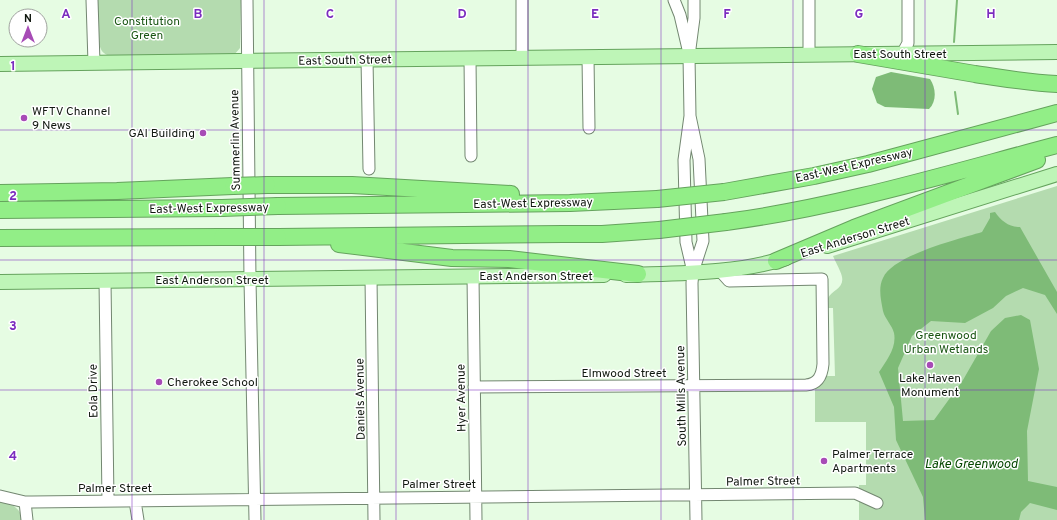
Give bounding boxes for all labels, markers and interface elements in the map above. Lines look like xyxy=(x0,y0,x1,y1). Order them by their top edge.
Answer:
text: A xyxy=(61,7,71,23)
text: B xyxy=(194,7,203,23)
text: C xyxy=(326,7,334,23)
text: D xyxy=(457,7,467,23)
text: E xyxy=(591,7,599,23)
text: F xyxy=(723,7,731,23)
text: G xyxy=(855,7,864,23)
text: H xyxy=(986,7,996,23)
north arrow xyxy=(8,8,48,48)
text: N xyxy=(24,12,32,26)
park label: Constitution Green xyxy=(114,14,180,44)
street label: East South Street xyxy=(853,47,947,63)
street label: East South Street xyxy=(298,52,392,70)
text: 1 xyxy=(10,59,16,75)
street label: Summerlin Avenue xyxy=(227,89,245,191)
place label: WFTV Channel 9 News xyxy=(32,104,110,134)
marker: WFTV Channel 9 News xyxy=(19,113,29,123)
place label: GAI Building xyxy=(129,126,195,142)
marker: GAI Building xyxy=(198,128,208,138)
street label: East-West Expressway xyxy=(794,145,914,187)
text: 2 xyxy=(9,189,17,205)
street label: East-West Expressway xyxy=(473,195,593,213)
street label: East-West Expressway xyxy=(149,200,269,218)
street label: East Anderson Street xyxy=(799,214,912,262)
street label: East Anderson Street xyxy=(479,269,593,285)
street label: East Anderson Street xyxy=(155,273,269,289)
text: 3 xyxy=(9,319,17,335)
park label: Greenwood Urban Wetlands xyxy=(904,328,989,358)
street label: South Mills Avenue xyxy=(673,345,691,447)
street label: Daniels Avenue xyxy=(352,358,370,440)
marker: Lake Haven Monument xyxy=(925,360,935,370)
street label: Eola Drive xyxy=(86,364,102,418)
street label: Hyer Avenue xyxy=(453,364,471,432)
street label: Elmwood Street xyxy=(581,366,667,382)
place label: Lake Haven Monument xyxy=(899,371,961,401)
place label: Cherokee School xyxy=(167,375,258,391)
marker: Cherokee School xyxy=(154,377,164,387)
place label: Palmer Terrace Apartments xyxy=(832,447,913,477)
text: 4 xyxy=(9,449,17,465)
marker: Palmer Terrace Apartments xyxy=(819,456,829,466)
water label: Lake Greenwood xyxy=(924,457,1018,473)
street label: Palmer Street xyxy=(726,473,800,491)
street label: Palmer Street xyxy=(402,477,476,493)
street label: Palmer Street xyxy=(78,481,152,497)

